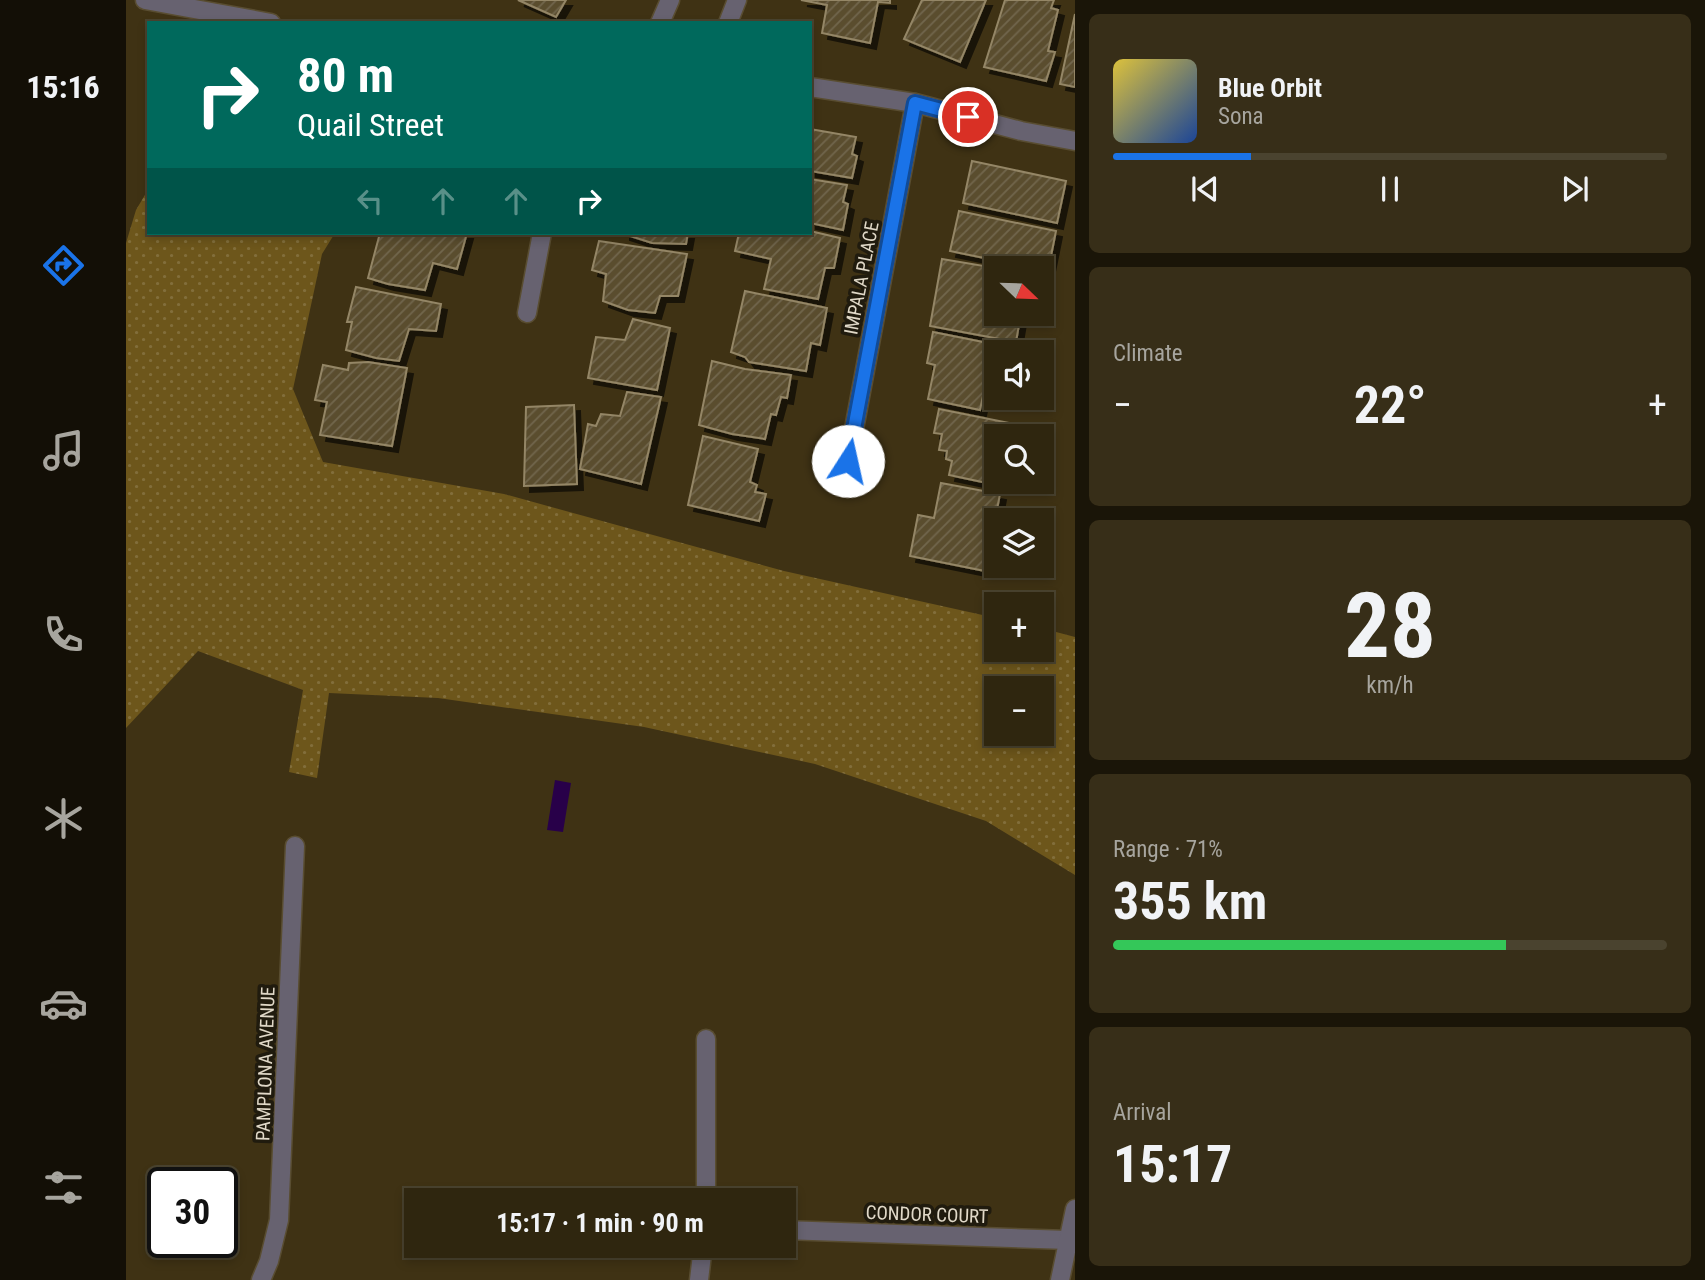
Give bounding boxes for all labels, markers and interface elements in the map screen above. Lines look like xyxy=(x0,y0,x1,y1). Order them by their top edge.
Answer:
text: 80 m xyxy=(297,47,394,104)
icon: right xyxy=(182,49,273,140)
text: 15:16 xyxy=(26,68,100,106)
text: Blue Orbit xyxy=(1218,73,1322,103)
pin xyxy=(938,87,998,147)
icon: arrive xyxy=(949,98,987,136)
text: Sona xyxy=(1218,103,1264,130)
text: Quail Street xyxy=(297,106,444,144)
icon: previous xyxy=(1186,170,1224,208)
icon: pause xyxy=(1371,170,1409,208)
icon: next xyxy=(1556,170,1594,208)
icon: left xyxy=(351,182,389,220)
icon: ahead xyxy=(424,182,462,220)
icon: ahead xyxy=(497,182,535,220)
icon: right xyxy=(570,182,608,220)
street label: IMPALA PLACE xyxy=(839,220,884,337)
icon: directions xyxy=(39,241,88,290)
north arrow xyxy=(984,256,1054,326)
map controls xyxy=(984,256,1054,746)
button: sound xyxy=(984,340,1054,410)
text: Climate xyxy=(1113,340,1183,367)
text: 22° xyxy=(1354,375,1426,436)
text: − xyxy=(1113,383,1132,427)
text: + xyxy=(1648,383,1667,427)
position arrow xyxy=(811,424,885,498)
button: search xyxy=(984,424,1054,494)
icon: music xyxy=(39,426,88,475)
button: layers xyxy=(984,508,1054,578)
text: 28 xyxy=(1344,573,1436,679)
button: + xyxy=(984,592,1054,662)
icon: phone xyxy=(39,610,88,659)
text: km/h xyxy=(1366,672,1414,699)
button: − xyxy=(984,676,1054,746)
icon: climate xyxy=(39,794,88,843)
text: Range · 71% xyxy=(1113,836,1223,863)
text: 355 km xyxy=(1113,871,1267,932)
icon: car xyxy=(39,979,88,1028)
street label: PAMPLONA AVENUE xyxy=(251,986,280,1142)
text: Arrival xyxy=(1113,1099,1172,1126)
text: 15:17 xyxy=(1113,1134,1232,1195)
icon: filters xyxy=(39,1163,88,1212)
speed limit sign: 30 xyxy=(147,1167,238,1258)
street label: CONDOR COURT xyxy=(865,1201,989,1228)
text: 15:17 · 1 min · 90 m xyxy=(496,1208,704,1238)

